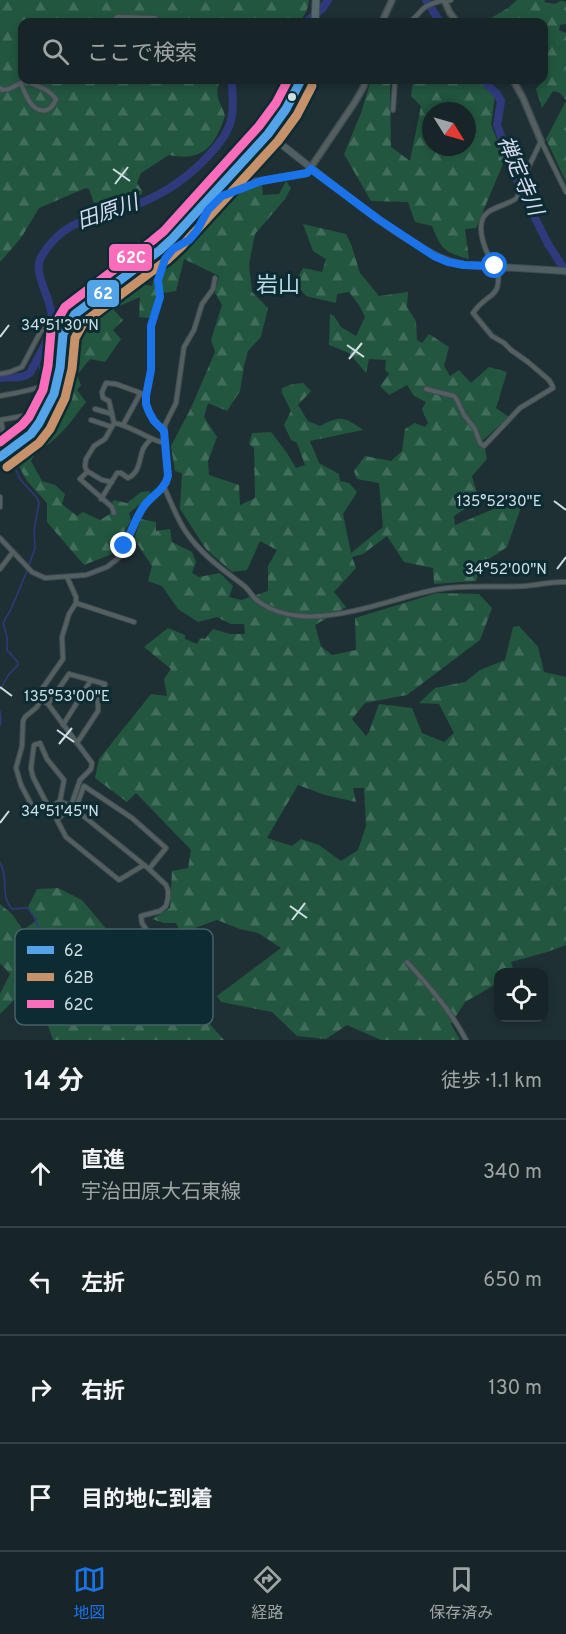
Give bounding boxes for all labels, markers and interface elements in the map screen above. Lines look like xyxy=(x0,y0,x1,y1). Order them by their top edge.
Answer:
search box xyxy=(18,18,548,84)
icon: search xyxy=(39,35,72,68)
text: ここで検索 xyxy=(87,41,197,68)
unlabelled marker xyxy=(286,91,298,103)
north arrow xyxy=(422,102,476,156)
water label: 禅定寺川 xyxy=(490,132,549,222)
water label: 田原川 xyxy=(74,189,144,236)
line badge: 62C xyxy=(108,243,153,272)
text: 62C xyxy=(116,249,146,269)
route start xyxy=(481,252,507,278)
district label: 岩山 xyxy=(256,273,300,300)
line badge: 62 xyxy=(86,279,120,308)
text: 62 xyxy=(93,285,113,305)
text: 34°51'30"N xyxy=(21,317,99,336)
text: 135°52'30"E xyxy=(456,493,542,512)
route end xyxy=(110,532,136,558)
text: 34°52'00"N xyxy=(465,561,547,580)
text: 135°53'00"E xyxy=(24,688,110,707)
text: 34°51'45"N xyxy=(21,803,99,822)
legend xyxy=(15,929,213,1025)
text: 62 xyxy=(64,942,83,962)
map controls xyxy=(494,968,548,1022)
button: locate xyxy=(494,968,548,1022)
text: 62B xyxy=(64,969,94,989)
text: 62C xyxy=(64,996,94,1016)
text: 14 分 xyxy=(24,1066,84,1099)
text: 徒歩 · 1.1 km xyxy=(441,1069,542,1095)
text: 直進 xyxy=(81,1148,125,1175)
icon: ahead xyxy=(24,1157,57,1190)
text: 340 m xyxy=(483,1160,542,1186)
text: 宇治田原大石東線 xyxy=(81,1180,241,1206)
icon: left xyxy=(24,1265,57,1298)
text: 650 m xyxy=(483,1268,542,1294)
text: 左折 xyxy=(81,1271,125,1298)
icon: right xyxy=(24,1373,57,1406)
text: 130 m xyxy=(488,1376,542,1402)
text: 右折 xyxy=(81,1379,125,1406)
icon: arrive xyxy=(24,1481,57,1514)
text: 目的地に到着 xyxy=(81,1487,213,1514)
tab: 地図 xyxy=(73,1563,106,1624)
tab: 経路 xyxy=(251,1563,284,1624)
tab: 保存済み xyxy=(429,1563,493,1624)

